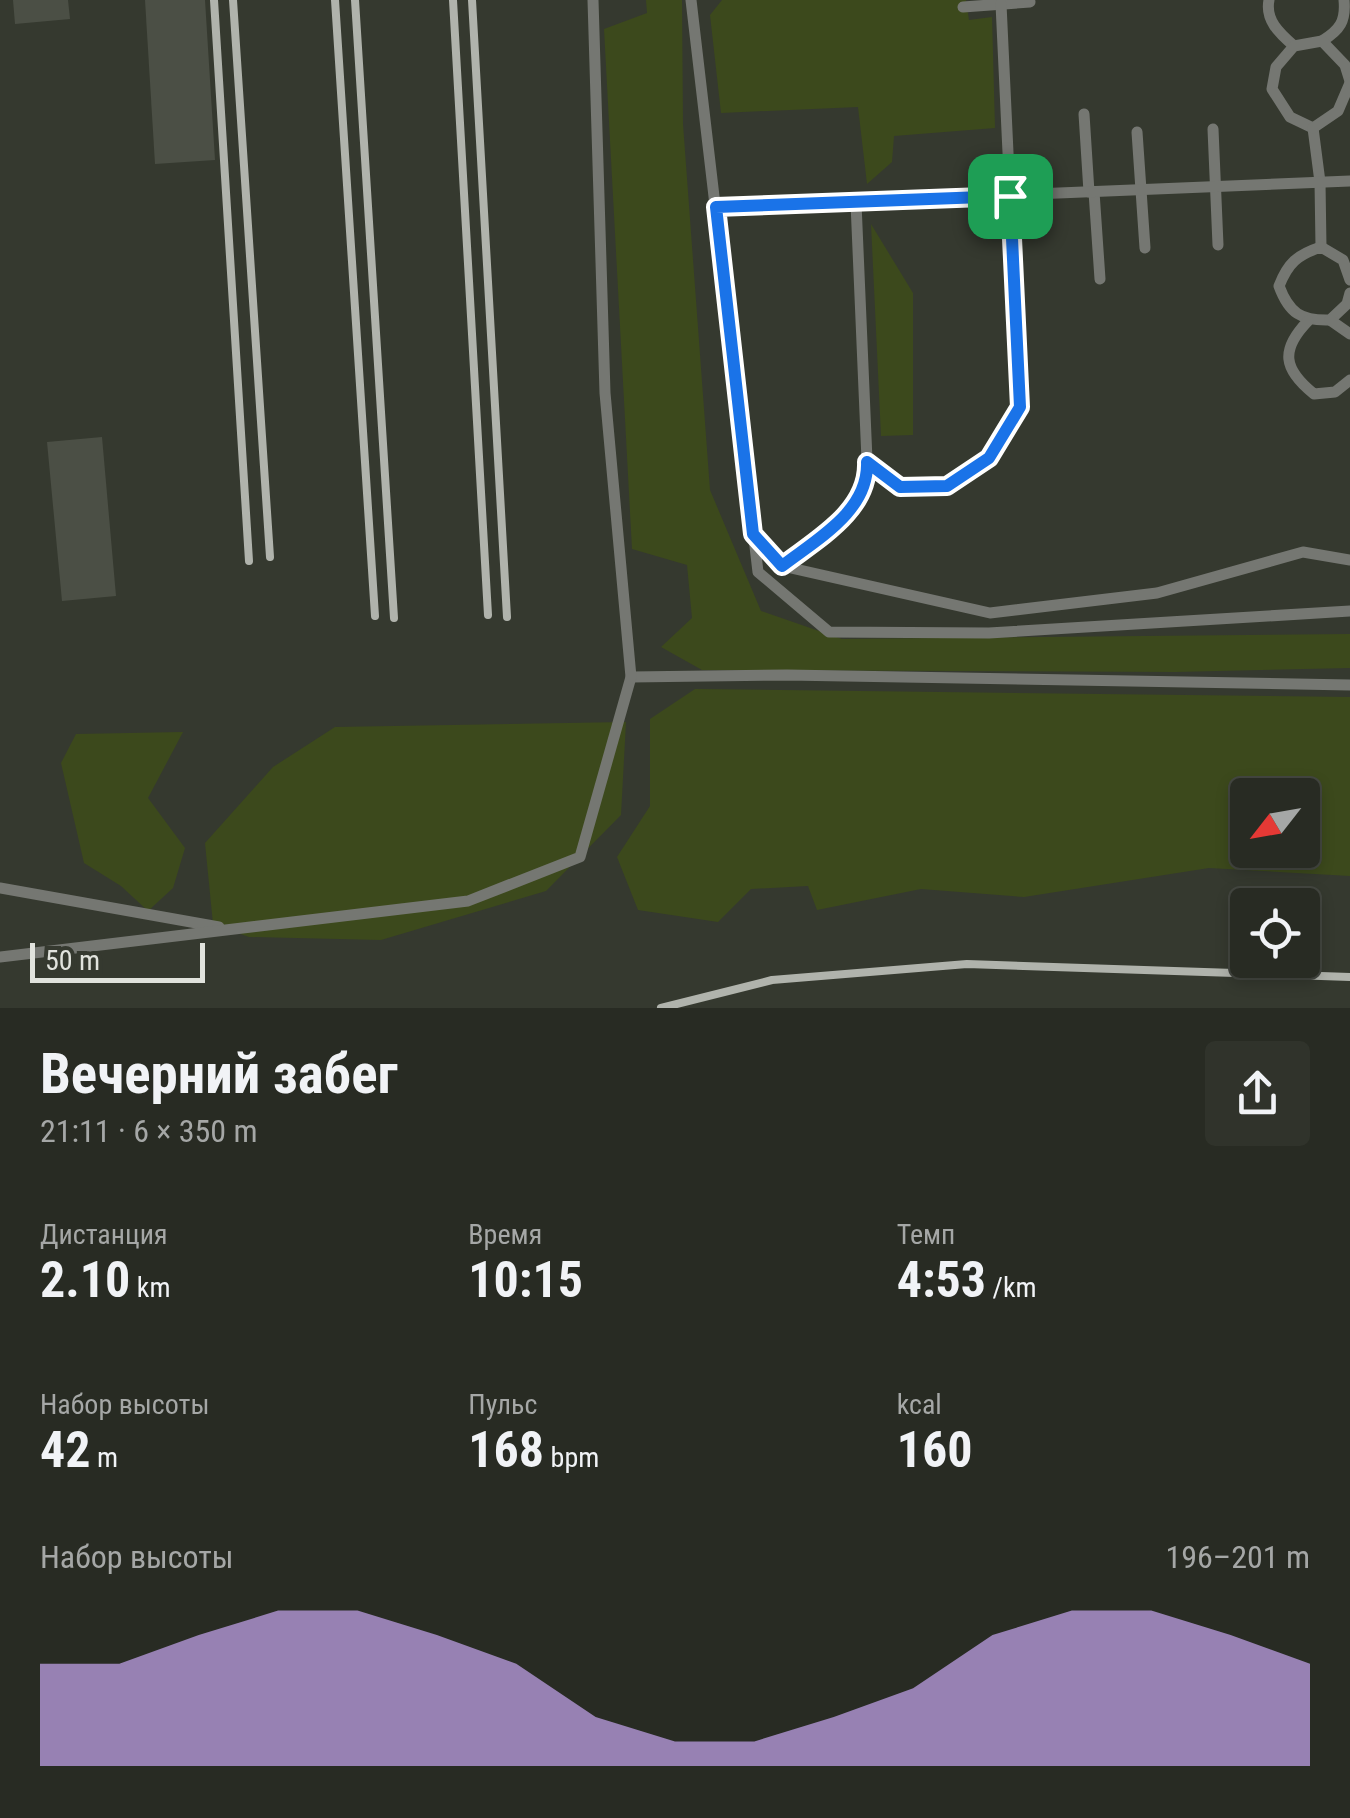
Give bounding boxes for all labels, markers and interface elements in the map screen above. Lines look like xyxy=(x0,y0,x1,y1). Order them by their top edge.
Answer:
pin xyxy=(968,154,1053,239)
icon: arrive xyxy=(983,169,1038,224)
north arrow xyxy=(1230,778,1320,868)
map controls xyxy=(1230,778,1320,978)
button: locate xyxy=(1230,888,1320,978)
scale bar xyxy=(30,938,205,983)
text: 50 m xyxy=(45,944,100,977)
button: share xyxy=(1205,1041,1310,1146)
text: Вечерний забег xyxy=(40,1042,398,1106)
text: 21:11 · 6 × 350 m xyxy=(40,1112,258,1150)
text: Дистанция xyxy=(40,1218,167,1251)
text: Время xyxy=(468,1218,542,1251)
text: Темп xyxy=(897,1218,955,1251)
text: 2.10 xyxy=(40,1251,130,1309)
text: 10:15 xyxy=(468,1251,583,1309)
text: 4:53 xyxy=(897,1251,986,1309)
text: km xyxy=(130,1271,170,1304)
text: /km xyxy=(986,1271,1037,1304)
text: Набор высоты xyxy=(40,1388,209,1421)
text: Пульс xyxy=(468,1388,537,1421)
text: kcal xyxy=(897,1388,942,1421)
text: 42 xyxy=(40,1421,91,1479)
text: 168 xyxy=(468,1421,544,1479)
text: 160 xyxy=(897,1421,972,1479)
text: m xyxy=(91,1441,118,1474)
text: bpm xyxy=(544,1441,599,1474)
text: Набор высоты xyxy=(40,1538,234,1576)
text: 196–201 m xyxy=(1165,1538,1310,1576)

